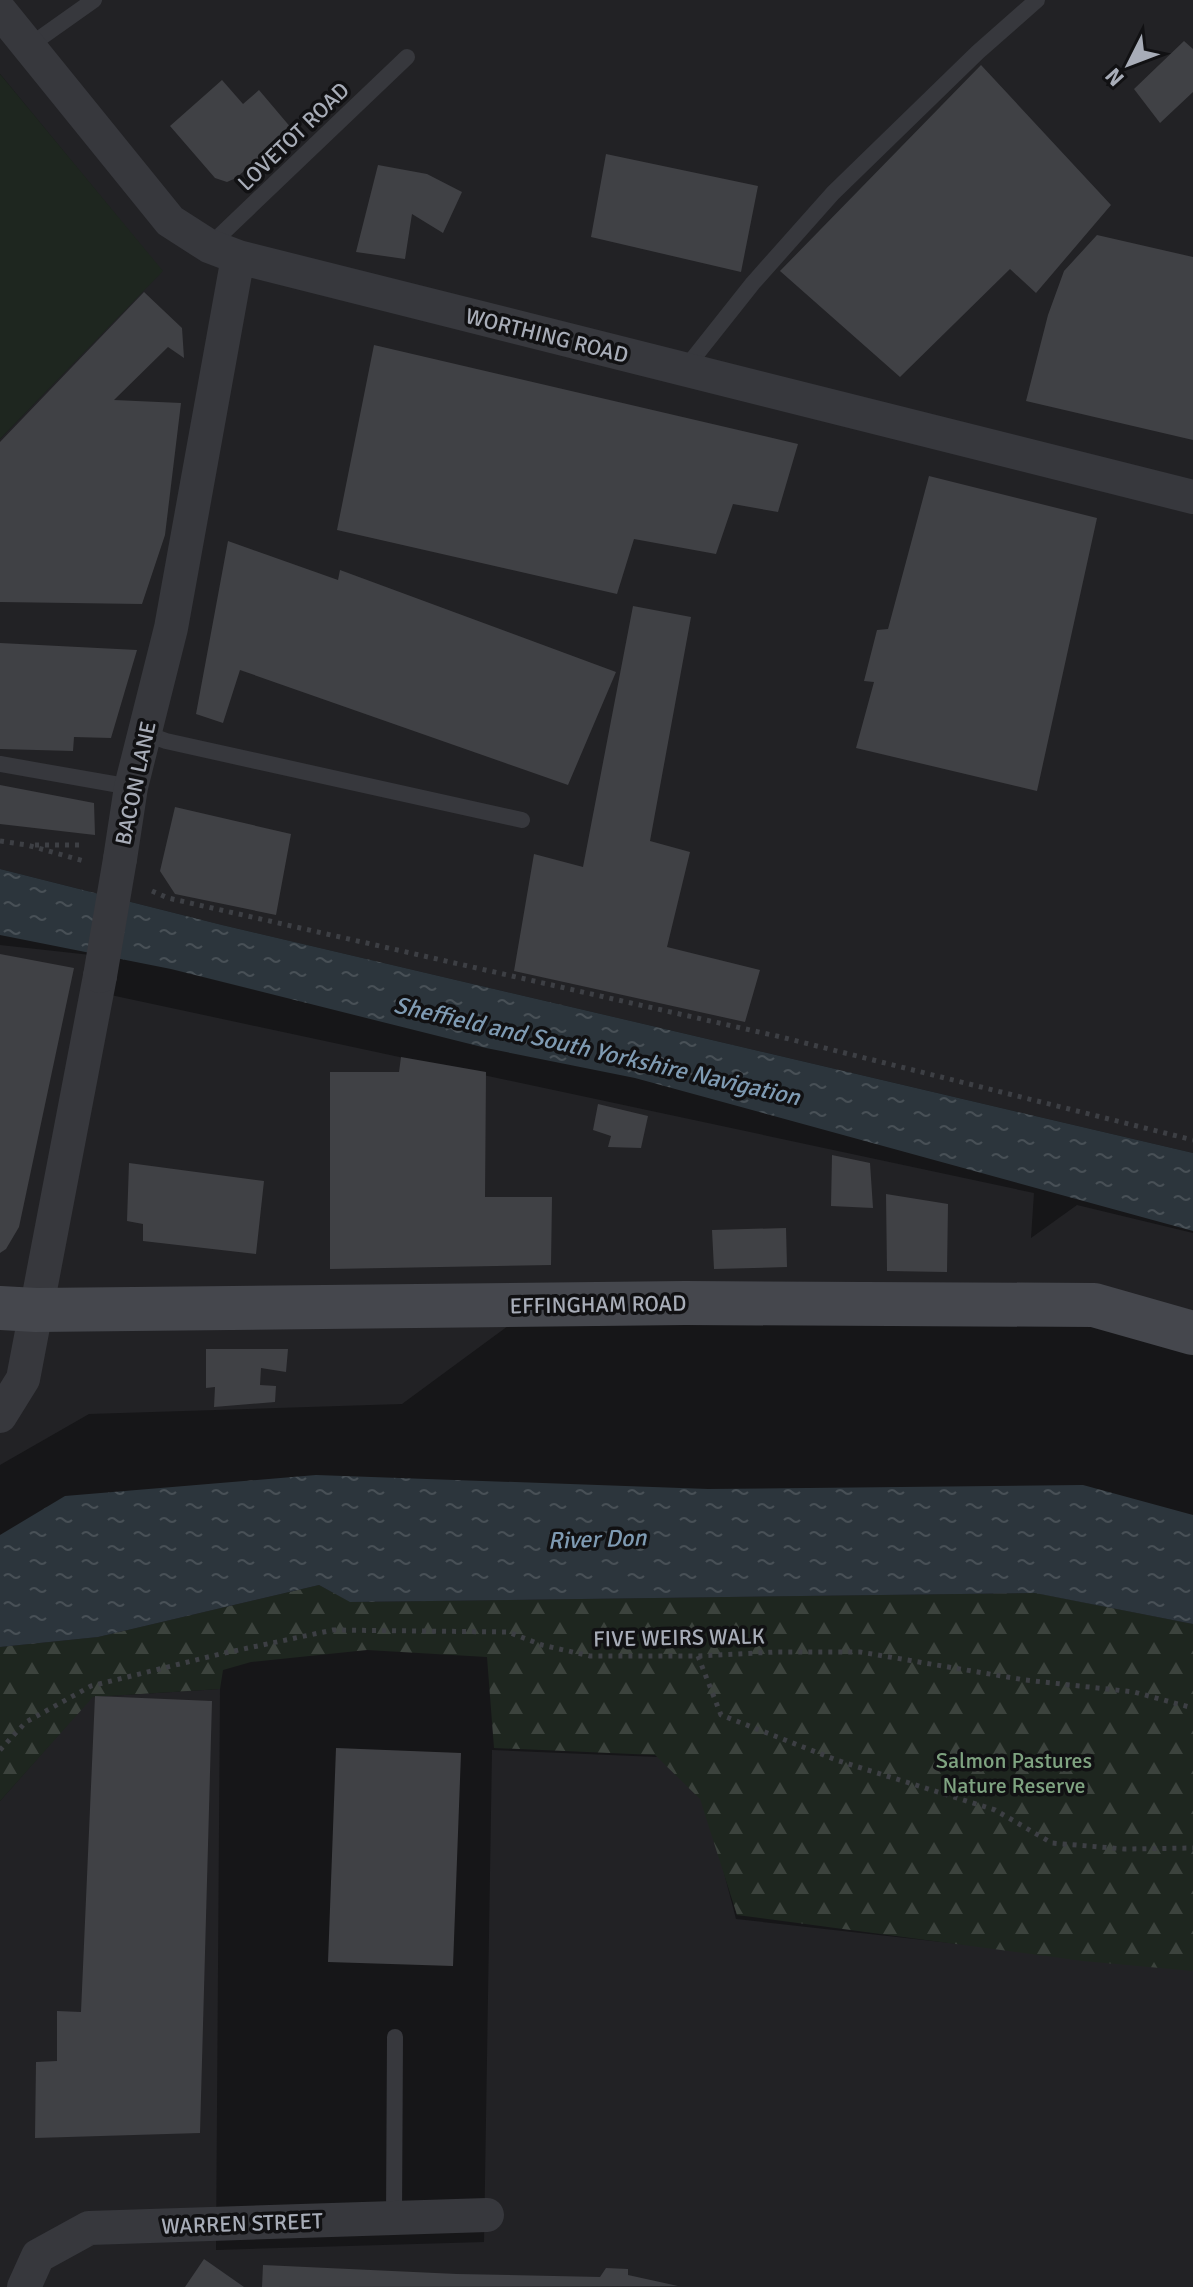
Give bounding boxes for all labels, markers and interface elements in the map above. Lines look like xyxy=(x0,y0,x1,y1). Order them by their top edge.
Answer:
north arrow xyxy=(1089,24,1169,104)
text: N xyxy=(1099,62,1130,92)
street label: LOVETOT ROAD xyxy=(232,76,355,196)
street label: WORTHING ROAD xyxy=(463,302,631,369)
street label: BACON LANE xyxy=(109,719,162,848)
water label: Sheffield and South Yorkshire Navigation xyxy=(391,990,804,1113)
street label: EFFINGHAM ROAD xyxy=(509,1289,687,1320)
water label: River Don xyxy=(547,1522,648,1556)
street label: FIVE WEIRS WALK xyxy=(593,1623,765,1652)
park label: Salmon Pastures Nature Reserve xyxy=(936,1747,1092,1799)
street label: WARREN STREET xyxy=(161,2207,323,2240)

